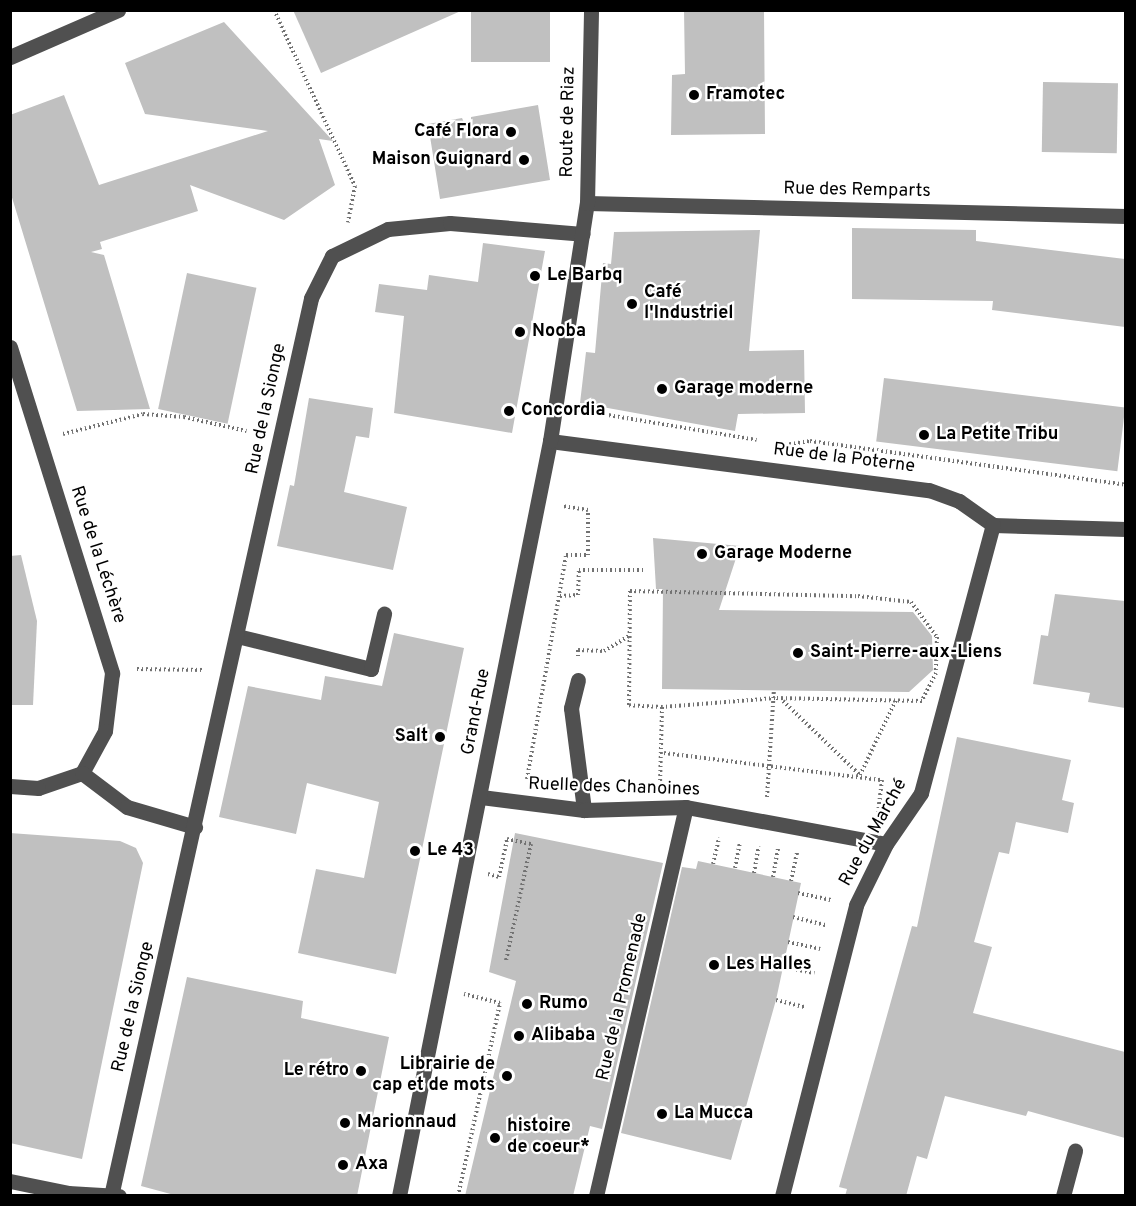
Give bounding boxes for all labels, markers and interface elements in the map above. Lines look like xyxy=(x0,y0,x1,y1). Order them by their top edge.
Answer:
street label: Route de Riaz xyxy=(557,66,581,178)
place label: Framotec xyxy=(706,84,785,106)
marker: Framotec xyxy=(687,88,701,102)
place label: Café Flora xyxy=(414,121,499,143)
marker: Café Flora xyxy=(504,125,518,139)
place label: Maison Guignard xyxy=(372,149,512,171)
marker: Maison Guignard xyxy=(517,153,531,167)
street label: Rue des Remparts xyxy=(783,179,931,203)
place label: Le Barbq xyxy=(547,265,623,287)
marker: Le Barbq xyxy=(528,269,542,283)
place label: Café l'Industriel xyxy=(644,283,733,326)
marker: Café l'Industriel xyxy=(625,297,639,311)
place label: Nooba xyxy=(532,321,586,343)
marker: Nooba xyxy=(513,325,527,339)
street label: Rue de la Sionge xyxy=(243,341,291,477)
place label: Garage moderne xyxy=(674,378,813,400)
marker: Garage moderne xyxy=(655,382,669,396)
place label: Concordia xyxy=(521,400,605,422)
marker: Concordia xyxy=(502,404,516,418)
place label: La Petite Tribu xyxy=(936,424,1058,446)
marker: La Petite Tribu xyxy=(917,428,931,442)
street label: Rue de la Poterne xyxy=(772,440,916,478)
street label: Rue de la Léchère xyxy=(65,484,129,626)
place label: Garage Moderne xyxy=(714,543,852,565)
marker: Garage Moderne xyxy=(695,547,709,561)
place label: Saint-Pierre-aux-Liens xyxy=(810,642,1002,664)
marker: Saint-Pierre-aux-Liens xyxy=(791,646,805,660)
street label: Grand-Rue xyxy=(458,667,496,757)
place label: Salt xyxy=(395,726,428,748)
marker: Salt xyxy=(433,730,447,744)
street label: Ruelle des Chanoines xyxy=(528,774,700,802)
street label: Rue du Marché xyxy=(836,776,912,890)
place label: Le 43 xyxy=(427,840,474,862)
marker: Le 43 xyxy=(408,844,422,858)
street label: Rue de la Promenade xyxy=(593,911,653,1083)
street label: Rue de la Sionge xyxy=(108,940,160,1074)
place label: Les Halles xyxy=(726,954,812,976)
marker: Les Halles xyxy=(707,958,721,972)
place label: Rumo xyxy=(539,993,588,1015)
marker: Rumo xyxy=(520,997,534,1011)
place label: Alibaba xyxy=(531,1025,595,1047)
marker: Alibaba xyxy=(512,1029,526,1043)
place label: Librairie de cap et de mots xyxy=(372,1055,495,1098)
place label: Le rétro xyxy=(284,1060,349,1082)
marker: Le rétro xyxy=(354,1064,368,1078)
marker: Librairie de cap et de mots xyxy=(500,1069,514,1083)
place label: La Mucca xyxy=(674,1103,753,1125)
marker: La Mucca xyxy=(655,1107,669,1121)
place label: Marionnaud xyxy=(357,1112,457,1134)
marker: Marionnaud xyxy=(338,1116,352,1130)
place label: histoire de coeur* xyxy=(507,1117,590,1160)
marker: histoire de coeur* xyxy=(488,1131,502,1145)
place label: Axa xyxy=(355,1154,388,1176)
marker: Axa xyxy=(336,1158,350,1172)

